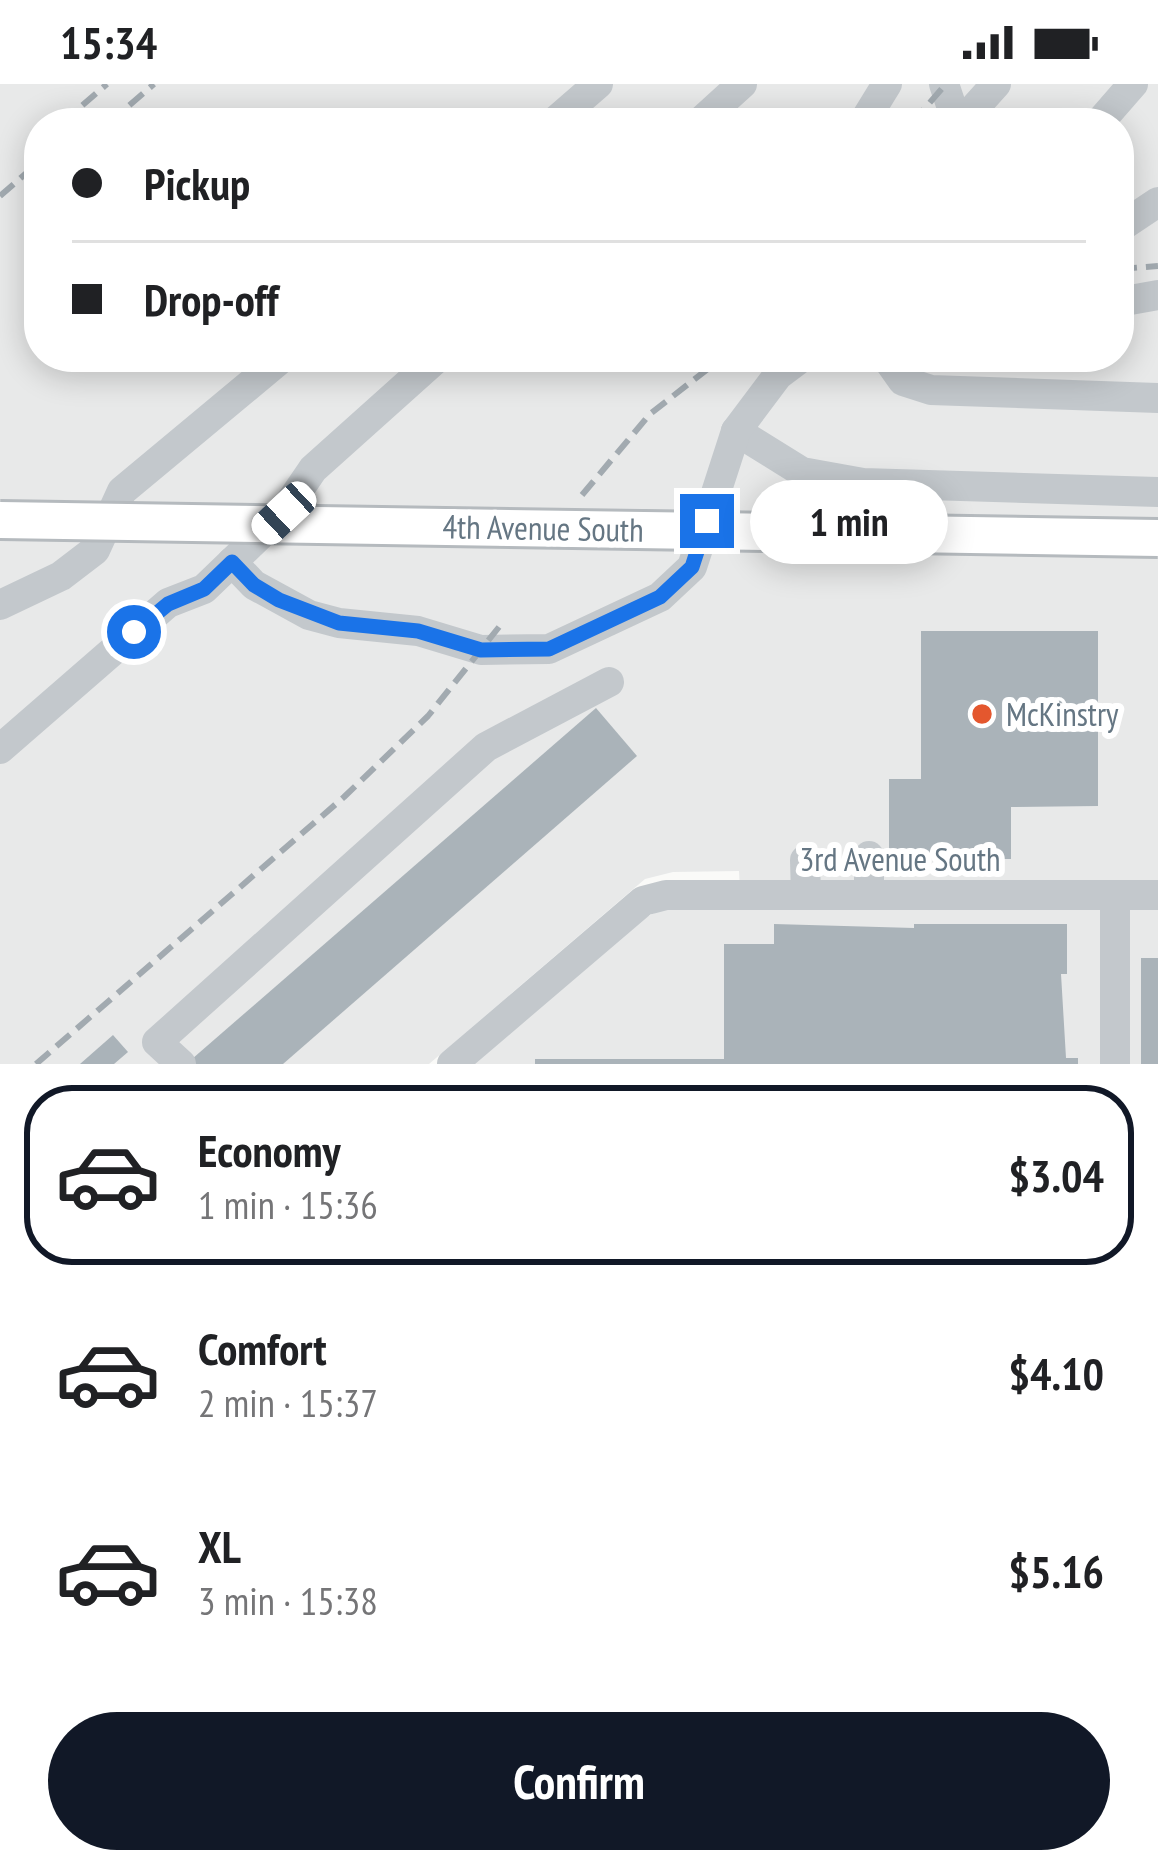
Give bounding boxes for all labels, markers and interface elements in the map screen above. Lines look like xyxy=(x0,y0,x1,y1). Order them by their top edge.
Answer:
text: 15:34 xyxy=(60,13,157,71)
text: Pickup xyxy=(144,154,250,212)
text: Drop-off xyxy=(144,270,278,328)
car xyxy=(245,475,323,551)
callout: 1 min xyxy=(749,479,947,563)
route end xyxy=(680,494,734,548)
text: 1 min xyxy=(810,496,888,547)
street label: 4th Avenue South xyxy=(442,504,644,551)
route start xyxy=(107,605,161,659)
place label: McKinstry xyxy=(1006,692,1119,735)
marker: McKinstry xyxy=(969,701,995,727)
street label: 3rd Avenue South xyxy=(799,837,1001,880)
icon: car xyxy=(54,1121,162,1229)
text: Economy xyxy=(198,1121,341,1179)
text: $3.04 xyxy=(1008,1146,1104,1204)
text: 1 min · 15:36 xyxy=(198,1179,378,1230)
icon: car xyxy=(54,1319,162,1427)
text: Comfort xyxy=(198,1319,327,1377)
text: $4.10 xyxy=(1008,1344,1104,1402)
text: 2 min · 15:37 xyxy=(198,1377,378,1428)
icon: car xyxy=(54,1517,162,1625)
text: XL xyxy=(198,1517,241,1575)
text: $5.16 xyxy=(1008,1542,1104,1600)
text: 3 min · 15:38 xyxy=(198,1575,378,1626)
button: Confirm xyxy=(48,1712,1110,1850)

